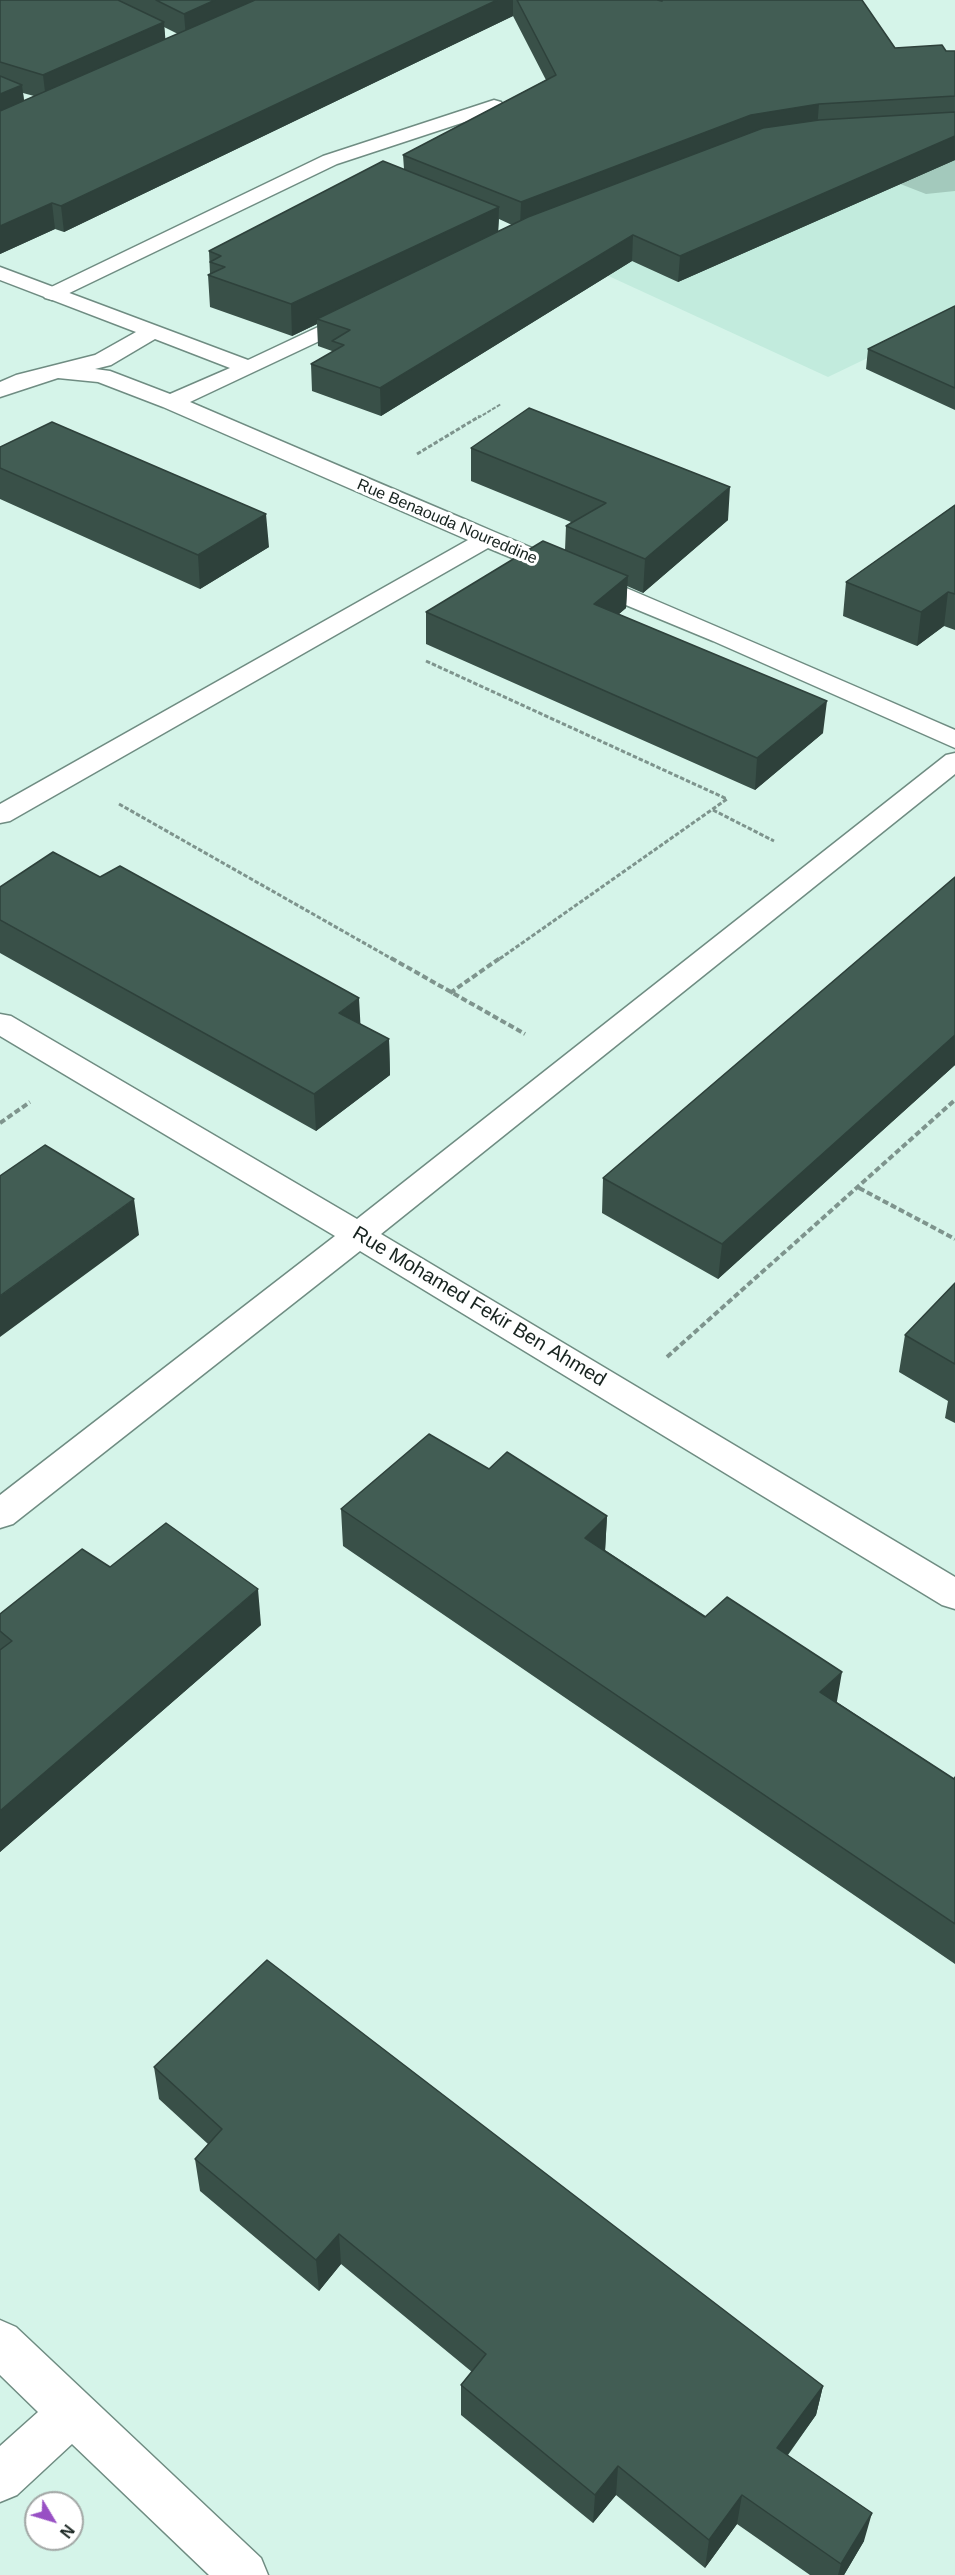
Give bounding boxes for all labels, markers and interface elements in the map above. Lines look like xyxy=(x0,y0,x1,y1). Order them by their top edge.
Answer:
street label: Rue Benaouda Noureddine xyxy=(354,475,540,569)
street label: Rue Mohamed Fekir Ben Ahmed xyxy=(348,1222,610,1392)
north arrow xyxy=(24,2491,84,2551)
text: N xyxy=(57,2521,77,2541)

